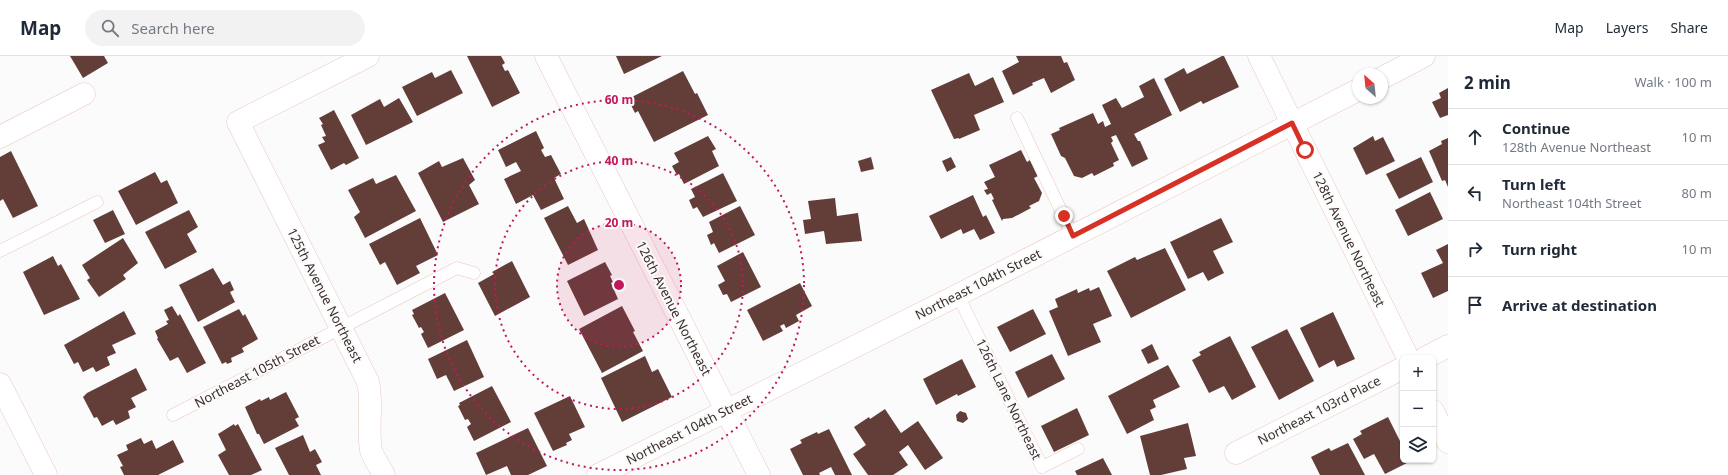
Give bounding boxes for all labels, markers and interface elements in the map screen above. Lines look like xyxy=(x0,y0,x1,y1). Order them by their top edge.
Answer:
search box xyxy=(85,10,365,46)
text: Map xyxy=(20,15,61,41)
icon: search xyxy=(99,17,121,39)
text: Search here xyxy=(131,18,215,38)
text: Map xyxy=(1555,18,1584,37)
text: Layers xyxy=(1606,18,1648,37)
text: Share xyxy=(1670,18,1708,37)
north arrow xyxy=(1352,68,1388,104)
text: 2 min xyxy=(1464,71,1511,94)
text: Walk · 100 m xyxy=(1634,73,1712,91)
text: 60 m xyxy=(605,91,633,108)
text: Continue xyxy=(1502,118,1570,138)
icon: ahead xyxy=(1464,126,1486,148)
text: 10 m xyxy=(1682,128,1712,146)
text: 128th Avenue Northeast xyxy=(1502,138,1651,156)
route start xyxy=(1296,141,1314,159)
text: 40 m xyxy=(605,152,633,169)
street label: 128th Avenue Northeast xyxy=(1308,168,1390,310)
text: Turn left xyxy=(1502,174,1566,194)
icon: left xyxy=(1464,182,1486,204)
text: 80 m xyxy=(1682,184,1712,202)
text: Northeast 104th Street xyxy=(1502,194,1641,212)
route end xyxy=(1055,207,1073,225)
text: 20 m xyxy=(605,214,633,231)
street label: 125th Avenue Northeast xyxy=(283,225,367,366)
street label: 126th Avenue Northeast xyxy=(632,238,716,379)
icon: right xyxy=(1464,238,1486,260)
text: Turn right xyxy=(1502,239,1577,259)
text: 10 m xyxy=(1682,240,1712,258)
street label: Northeast 104th Street xyxy=(912,244,1044,324)
centre of rings xyxy=(612,278,626,292)
icon: arrive xyxy=(1464,294,1486,316)
text: Arrive at destination xyxy=(1502,295,1657,315)
street label: Northeast 105th Street xyxy=(191,330,323,412)
street label: 126th Lane Northeast xyxy=(972,335,1046,463)
map controls xyxy=(1400,355,1436,463)
button: + xyxy=(1400,355,1436,391)
street label: Northeast 103rd Place xyxy=(1254,371,1384,449)
street label: Northeast 104th Street xyxy=(623,389,755,469)
button: − xyxy=(1400,391,1436,427)
button: layers xyxy=(1400,427,1436,463)

